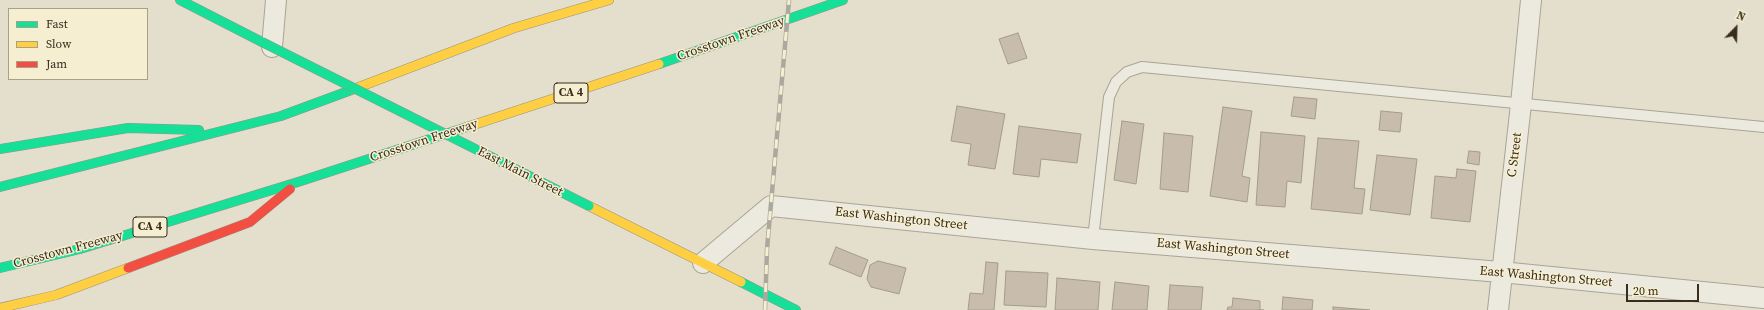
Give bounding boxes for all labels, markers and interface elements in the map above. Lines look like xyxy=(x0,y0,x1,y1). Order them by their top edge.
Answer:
legend xyxy=(8,8,148,80)
north arrow xyxy=(1716,8,1756,48)
text: N xyxy=(1734,8,1747,25)
street label: Crosstown Freeway xyxy=(675,13,787,65)
text: Fast xyxy=(46,16,68,32)
text: Slow xyxy=(46,36,71,52)
text: Jam xyxy=(46,56,67,72)
road number: CA 4 xyxy=(554,83,588,103)
street label: Crosstown Freeway xyxy=(368,116,480,166)
street label: C Street xyxy=(1505,132,1525,178)
street label: East Main Street xyxy=(475,144,565,200)
street label: East Washington Street xyxy=(834,204,968,234)
road number: CA 4 xyxy=(133,217,167,237)
street label: Crosstown Freeway xyxy=(11,228,125,272)
street label: East Washington Street xyxy=(1156,235,1290,263)
street label: East Washington Street xyxy=(1479,263,1613,291)
scale bar xyxy=(1628,276,1701,302)
text: 20 m xyxy=(1633,283,1659,299)

